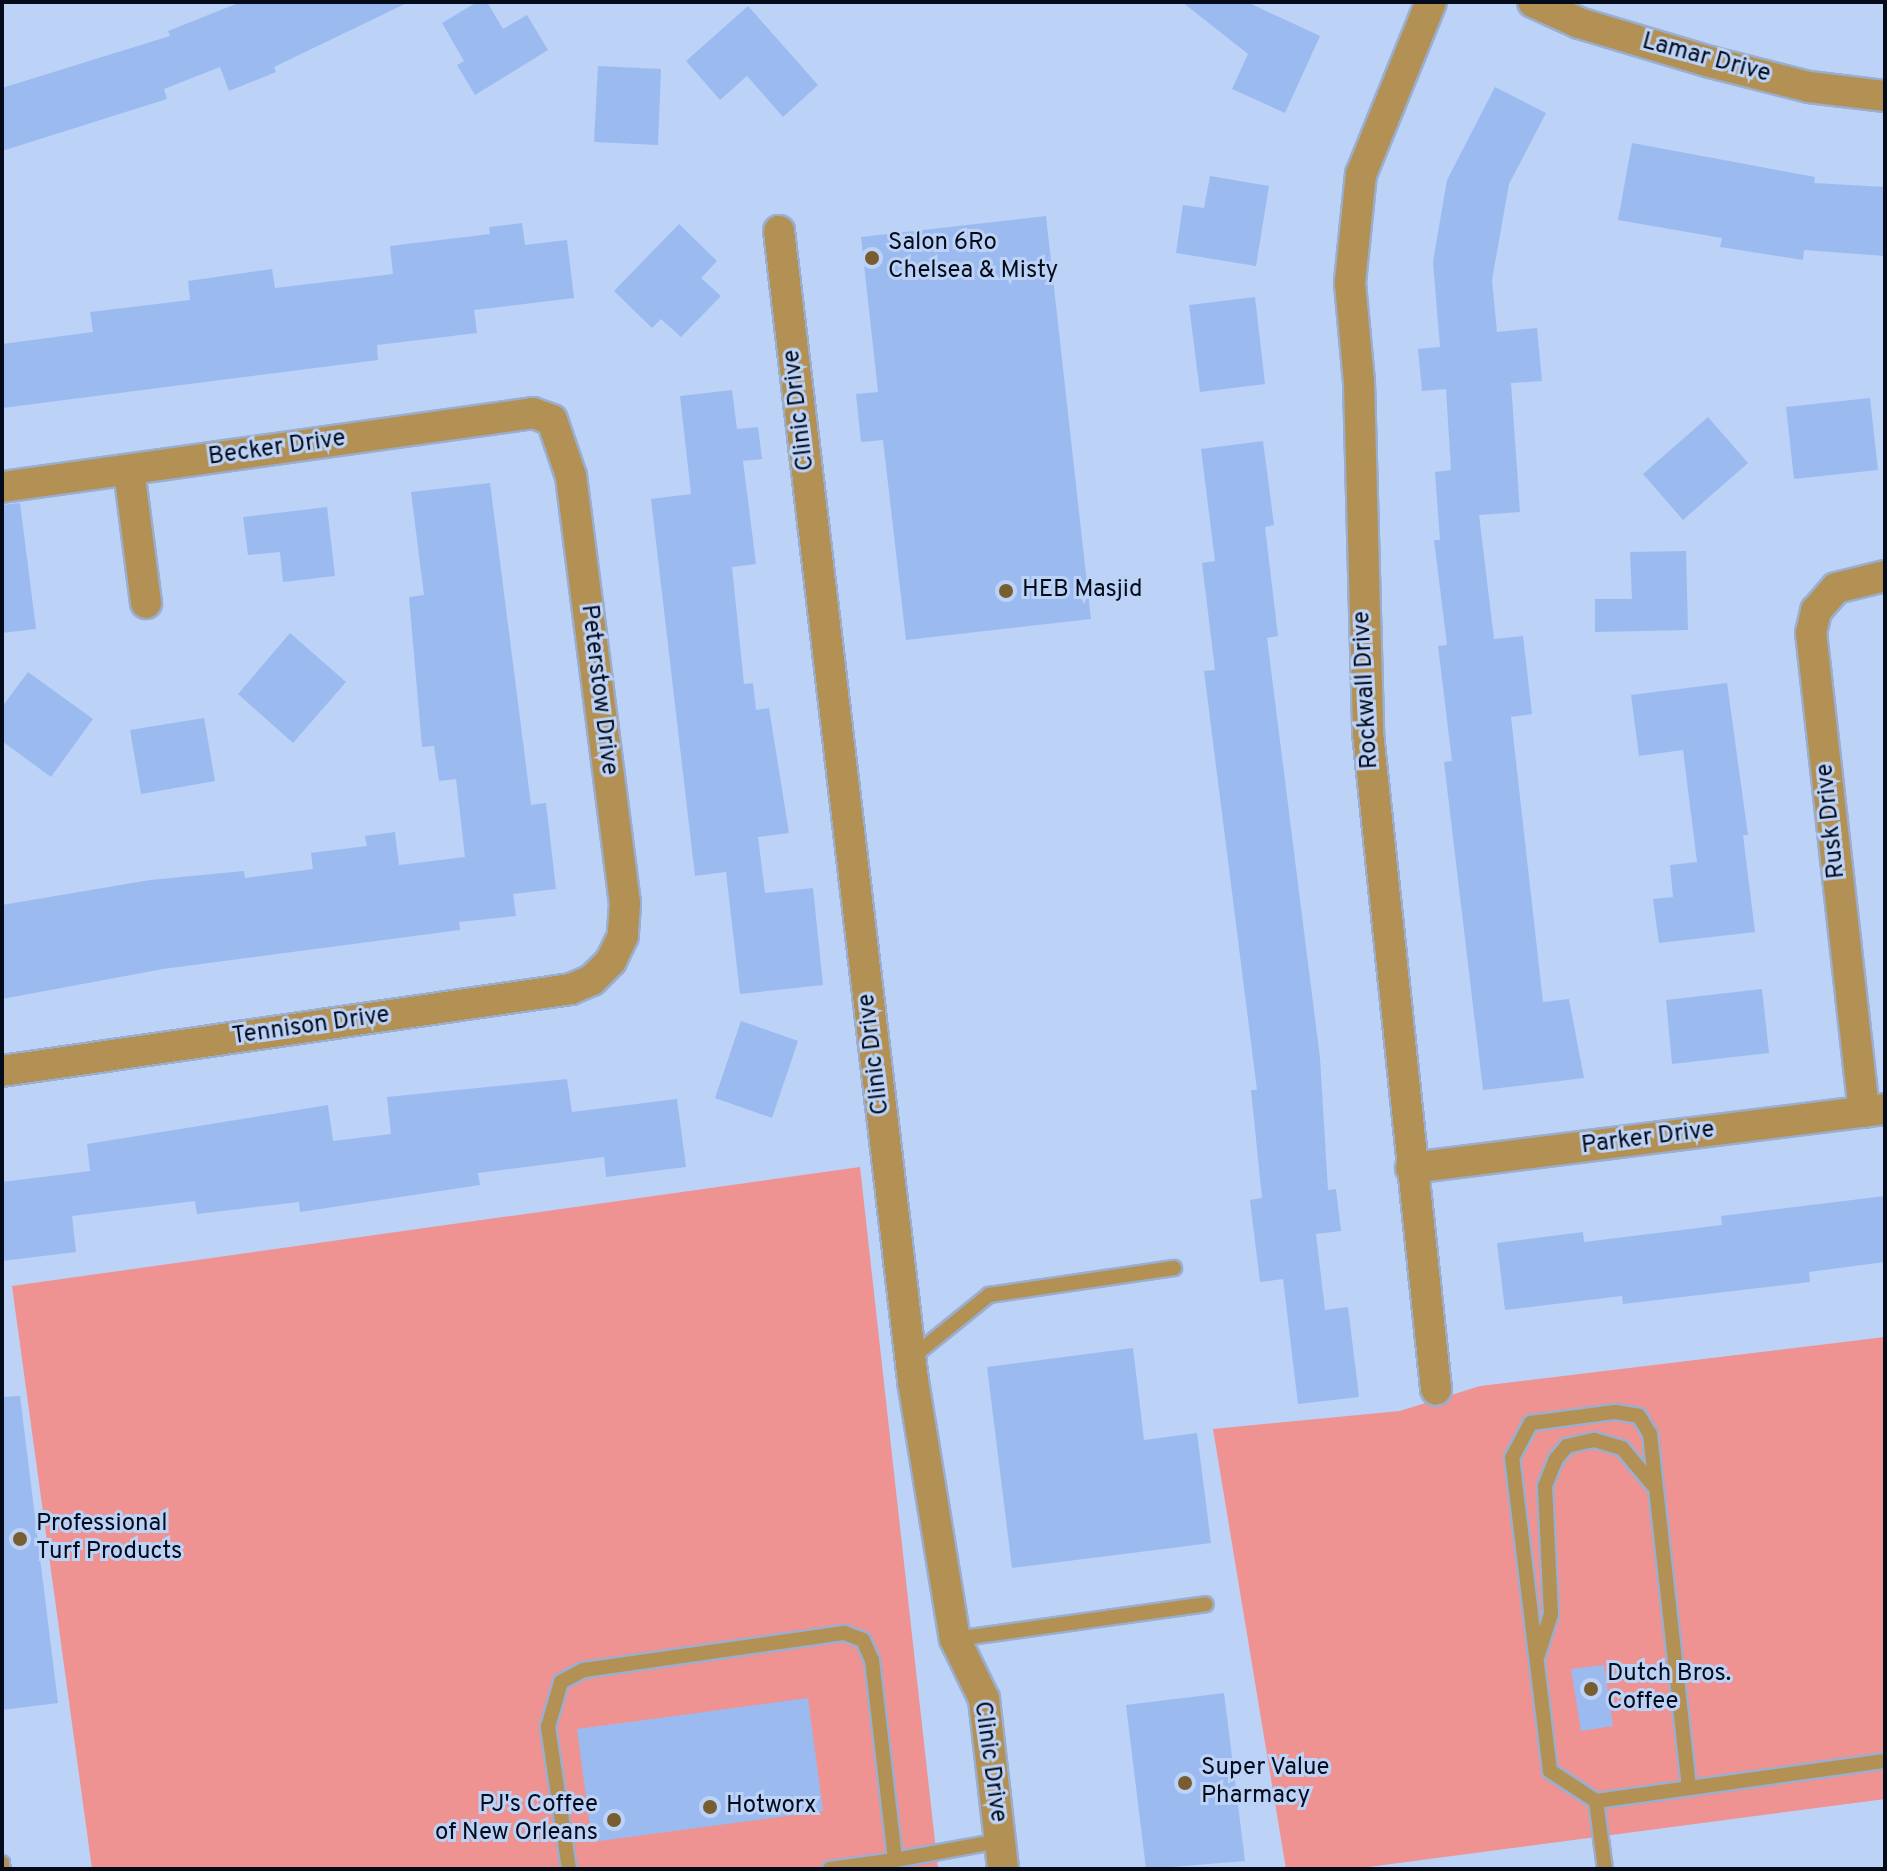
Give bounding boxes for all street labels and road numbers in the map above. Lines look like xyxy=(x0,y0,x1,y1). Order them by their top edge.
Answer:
street label: Lamar Drive xyxy=(1639,28,1773,90)
street label: Clinic Drive xyxy=(778,348,822,472)
street label: Becker Drive xyxy=(207,425,347,473)
street label: Peterstow Drive xyxy=(573,603,623,777)
street label: Rockwall Drive xyxy=(1348,610,1386,770)
street label: Rusk Drive xyxy=(1812,762,1852,880)
street label: Clinic Drive xyxy=(853,992,897,1116)
street label: Tennison Drive xyxy=(230,1002,392,1052)
street label: Parker Drive xyxy=(1580,1117,1716,1161)
street label: Clinic Drive xyxy=(966,1700,1012,1824)

